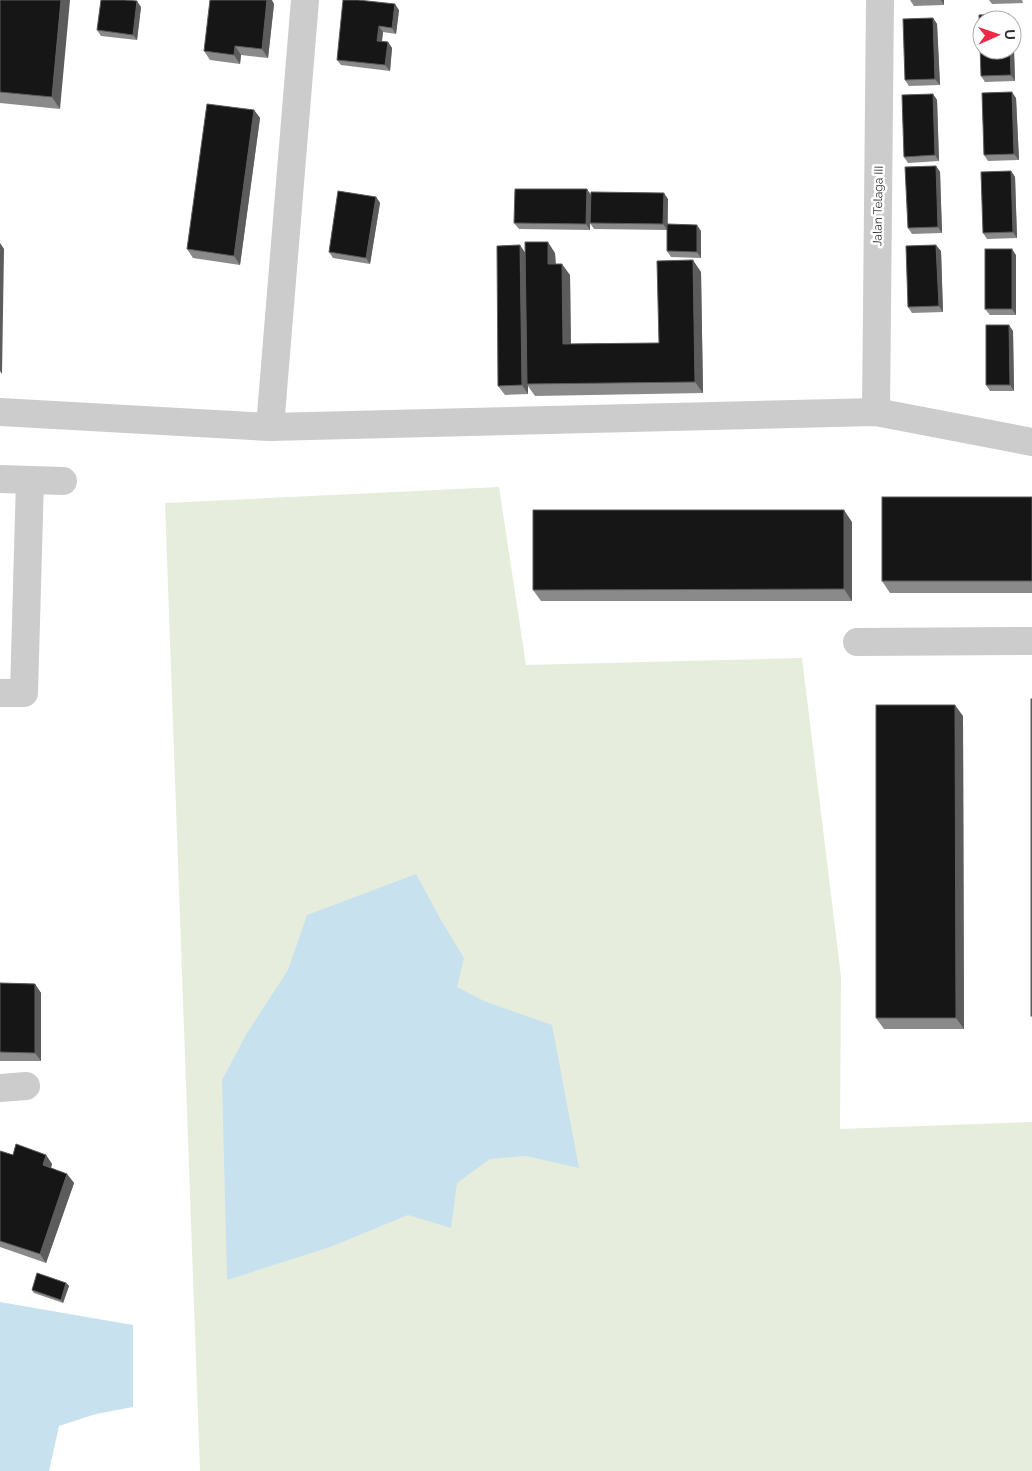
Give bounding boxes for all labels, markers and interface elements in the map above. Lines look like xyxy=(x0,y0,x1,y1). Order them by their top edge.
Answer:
north arrow xyxy=(972,10,1022,60)
text: U xyxy=(1002,29,1018,40)
street label: Jalan Telaga III xyxy=(870,166,886,246)

